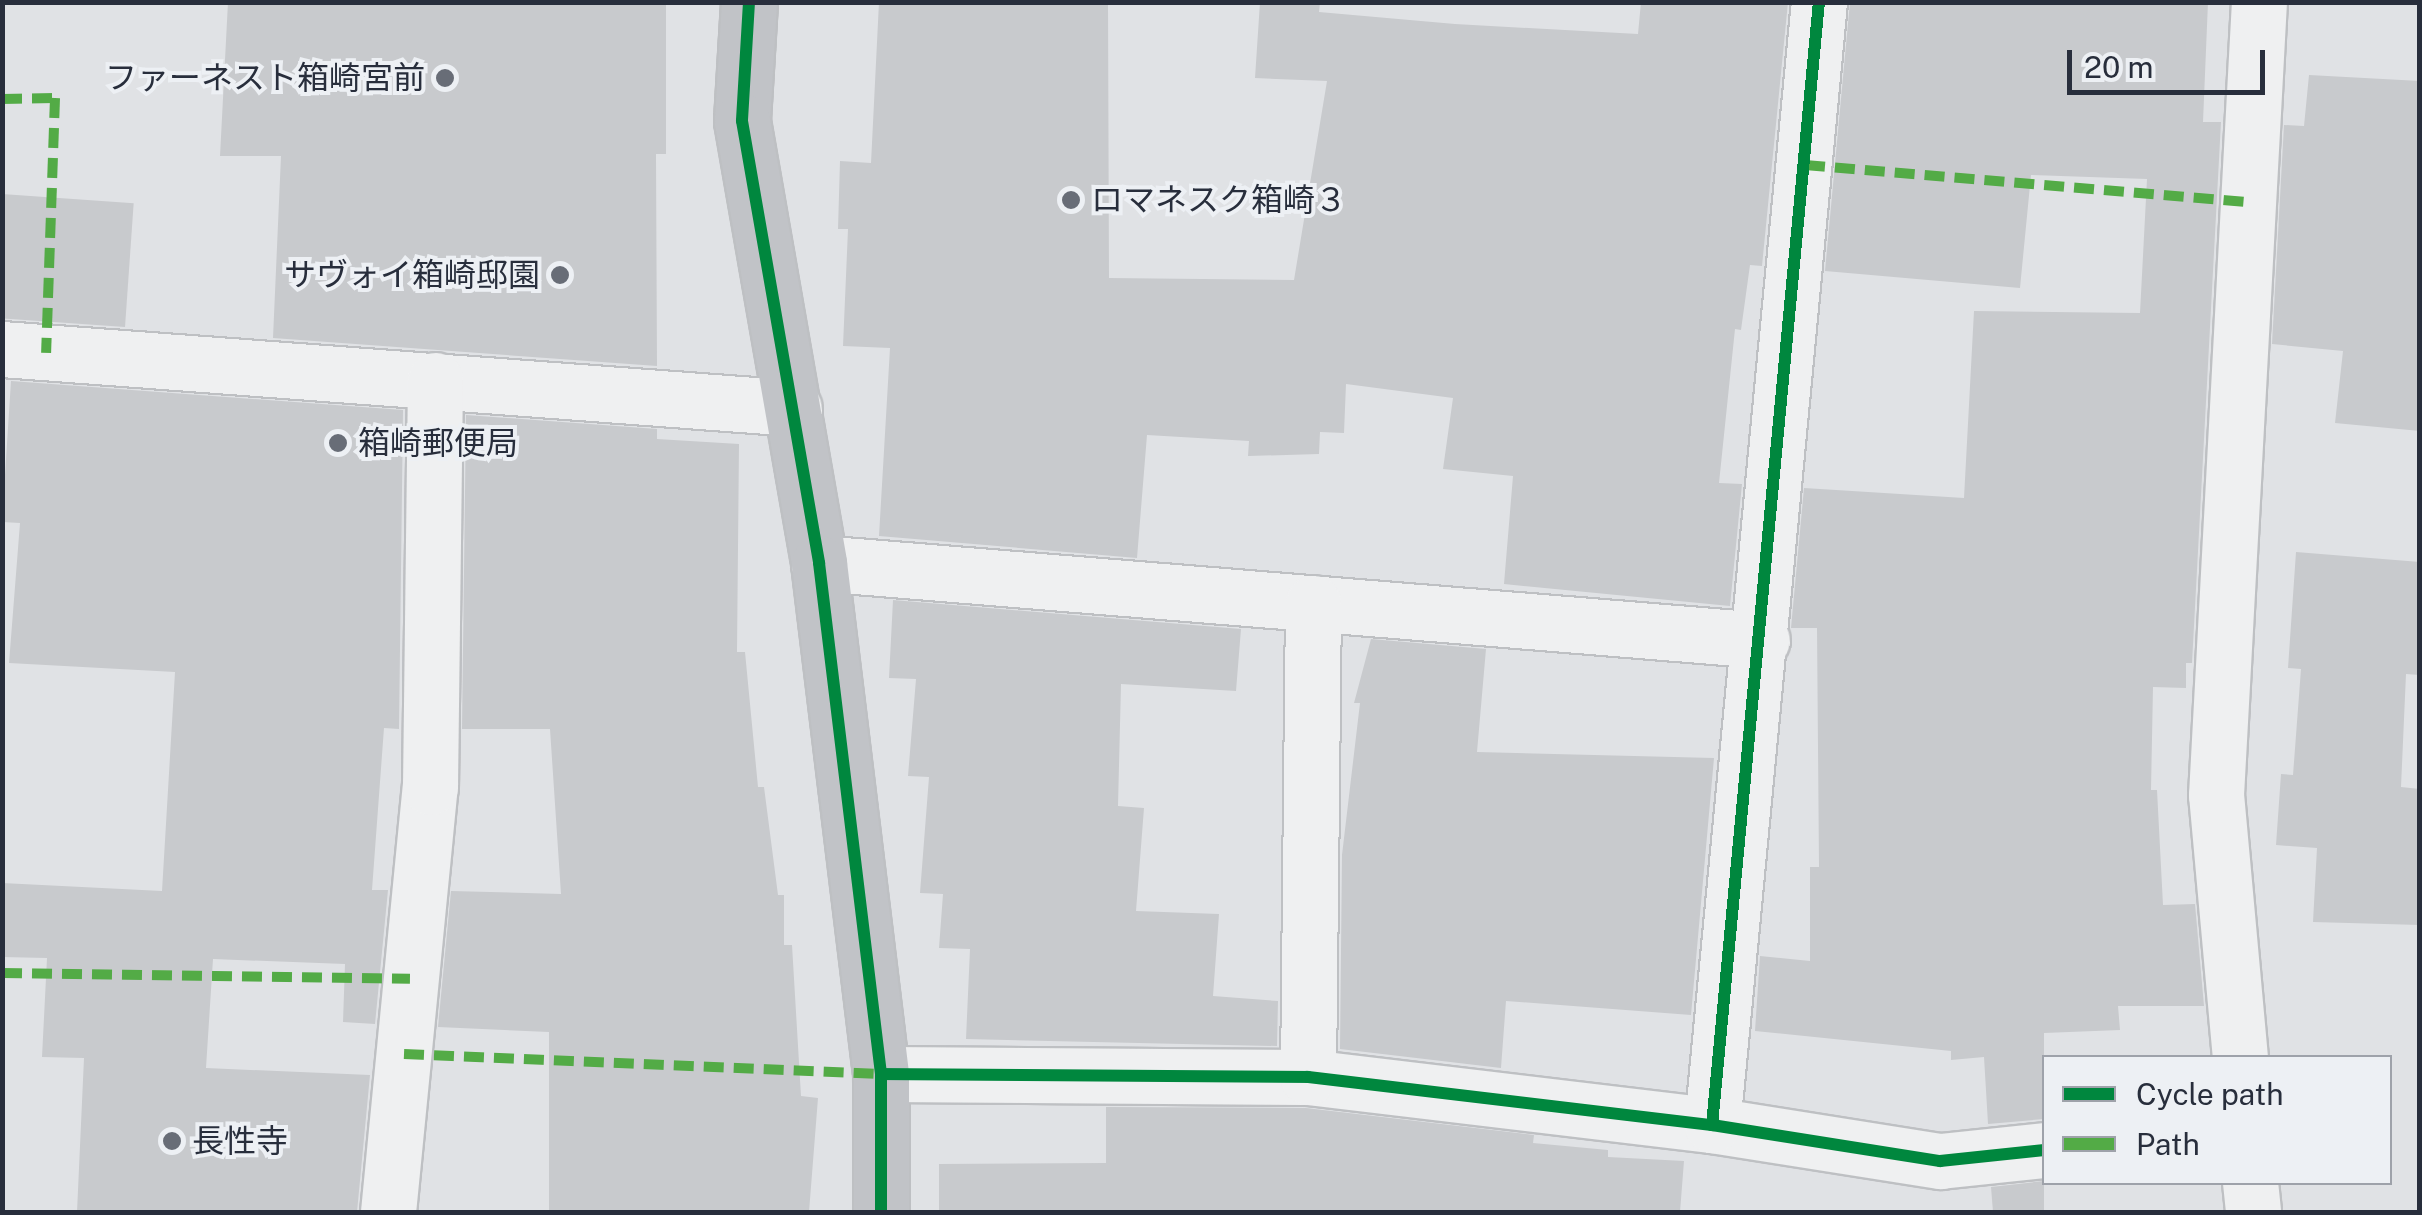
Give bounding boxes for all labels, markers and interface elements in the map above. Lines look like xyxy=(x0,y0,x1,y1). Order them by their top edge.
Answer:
scale bar xyxy=(2072,30,2270,92)
text: 20 m xyxy=(2084,49,2153,85)
place label: ファーネスト箱崎宮前 xyxy=(105,59,425,97)
marker: ファーネスト箱崎宮前 xyxy=(434,67,456,89)
place label: ロマネスク箱崎３ xyxy=(1091,181,1347,219)
marker: ロマネスク箱崎３ xyxy=(1060,189,1082,211)
place label: サヴォイ箱崎邸園 xyxy=(284,256,540,294)
marker: サヴォイ箱崎邸園 xyxy=(549,264,571,286)
place label: 箱崎郵便局 xyxy=(358,424,518,462)
marker: 箱崎郵便局 xyxy=(327,432,349,454)
legend xyxy=(2042,1055,2392,1185)
text: Cycle path xyxy=(2136,1076,2284,1112)
place label: 長性寺 xyxy=(192,1122,288,1160)
text: Path xyxy=(2136,1126,2200,1162)
marker: 長性寺 xyxy=(161,1130,183,1152)

